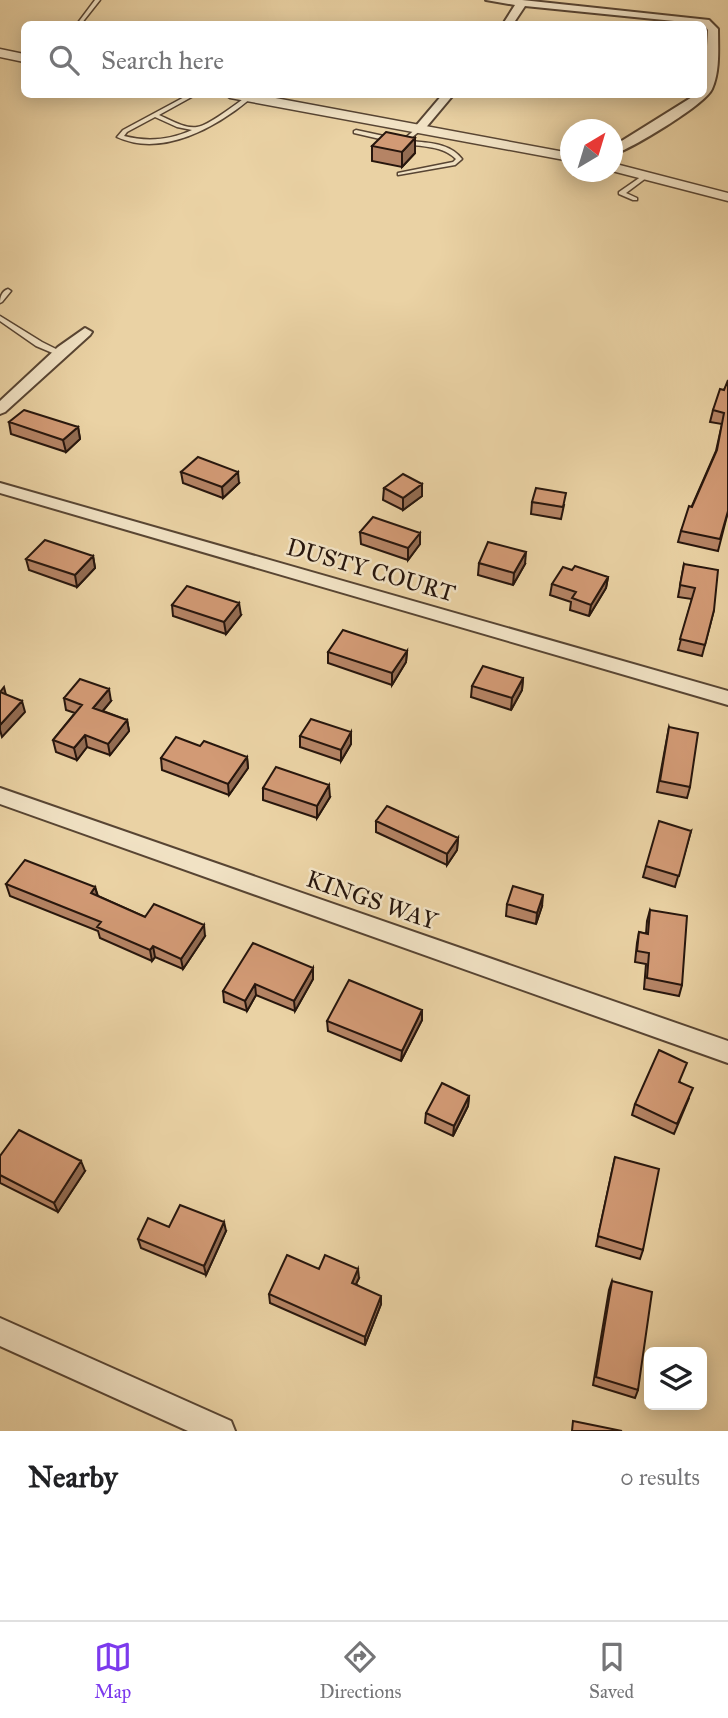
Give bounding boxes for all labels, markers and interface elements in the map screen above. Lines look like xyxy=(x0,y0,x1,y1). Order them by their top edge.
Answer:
search box xyxy=(21,21,707,98)
icon: search xyxy=(45,41,83,79)
text: Search here xyxy=(101,44,224,76)
north arrow xyxy=(560,119,623,182)
street label: DUSTY COURT xyxy=(283,532,459,608)
street label: KINGS WAY xyxy=(303,864,442,937)
map controls xyxy=(644,1347,707,1410)
button: layers xyxy=(644,1347,707,1410)
text: Nearby xyxy=(28,1459,118,1495)
text: 0 results xyxy=(620,1463,700,1491)
tab: Map xyxy=(94,1638,132,1703)
tab: Directions xyxy=(319,1638,401,1703)
tab: Saved xyxy=(589,1638,634,1703)

